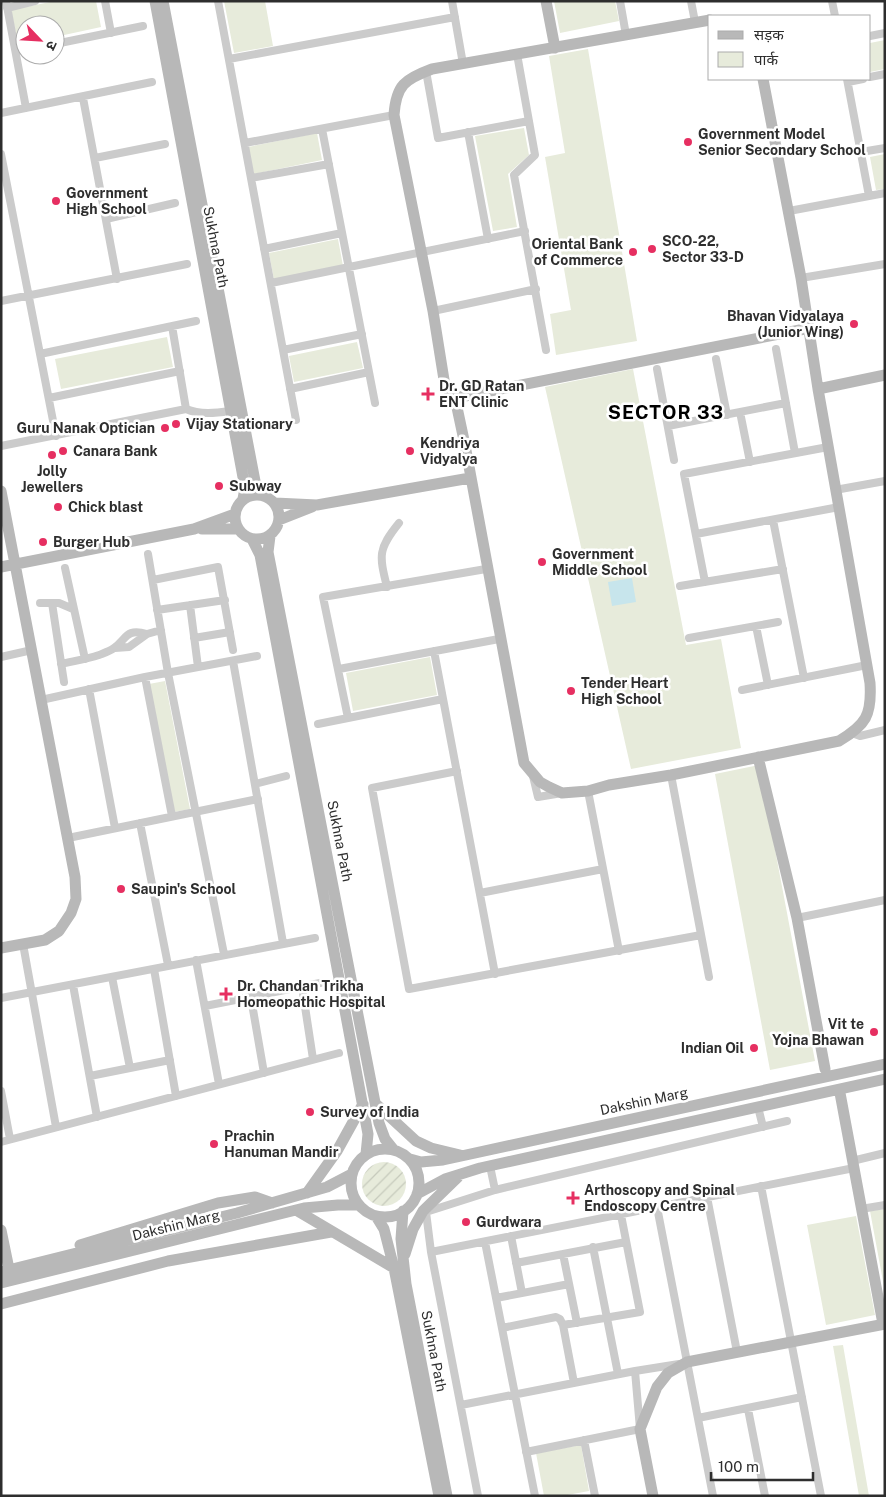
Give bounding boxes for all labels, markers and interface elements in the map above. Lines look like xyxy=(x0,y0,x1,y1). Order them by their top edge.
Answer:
north arrow xyxy=(15,15,65,65)
legend xyxy=(708,15,871,80)
text: सड़क xyxy=(754,26,784,43)
text: उ xyxy=(42,38,61,53)
text: पार्क xyxy=(754,51,778,68)
place label: Government Model Senior Secondary School xyxy=(698,126,866,158)
marker: Government Model Senior Secondary School xyxy=(682,136,694,148)
place label: Government High School xyxy=(66,185,148,217)
marker: Government High School xyxy=(50,195,62,207)
street label: Sukhna Path xyxy=(200,205,232,289)
place label: SCO-22, Sector 33-D xyxy=(662,233,744,265)
place label: Oriental Bank of Commerce xyxy=(531,236,623,268)
marker: SCO-22, Sector 33-D xyxy=(646,243,658,255)
marker: Oriental Bank of Commerce xyxy=(627,246,639,258)
place label: Bhavan Vidyalaya (Junior Wing) xyxy=(727,308,844,340)
marker: Bhavan Vidyalaya (Junior Wing) xyxy=(848,318,860,330)
place label: Dr. GD Ratan ENT Clinic xyxy=(439,378,524,410)
marker: Dr. GD Ratan ENT Clinic xyxy=(421,387,435,401)
district label: SECTOR 33 xyxy=(608,401,724,423)
place label: Vijay Stationary xyxy=(186,416,293,432)
marker: Vijay Stationary xyxy=(170,418,182,430)
place label: Guru Nanak Optician xyxy=(17,420,155,436)
marker: Guru Nanak Optician xyxy=(159,422,171,434)
place label: Kendriya Vidyalya xyxy=(420,435,480,467)
place label: Canara Bank xyxy=(73,443,158,459)
marker: Canara Bank xyxy=(57,445,69,457)
marker: Kendriya Vidyalya xyxy=(404,445,416,457)
marker: Jolly Jewellers xyxy=(46,449,58,461)
place label: Jolly Jewellers xyxy=(21,463,83,495)
place label: Subway xyxy=(229,478,282,494)
marker: Subway xyxy=(213,480,225,492)
place label: Chick blast xyxy=(68,499,143,515)
marker: Chick blast xyxy=(52,501,64,513)
place label: Burger Hub xyxy=(53,534,130,550)
marker: Burger Hub xyxy=(37,536,49,548)
place label: Government Middle School xyxy=(552,546,648,578)
marker: Government Middle School xyxy=(536,556,548,568)
place label: Tender Heart High School xyxy=(581,675,669,707)
marker: Tender Heart High School xyxy=(565,685,577,697)
street label: Sukhna Path xyxy=(324,799,356,883)
place label: Saupin's School xyxy=(131,881,237,897)
marker: Saupin's School xyxy=(115,883,127,895)
place label: Dr. Chandan Trikha Homeopathic Hospital xyxy=(237,978,386,1010)
marker: Dr. Chandan Trikha Homeopathic Hospital xyxy=(219,987,233,1001)
place label: Vit te Yojna Bhawan xyxy=(772,1016,864,1048)
marker: Vit te Yojna Bhawan xyxy=(868,1026,880,1038)
place label: Indian Oil xyxy=(681,1040,744,1056)
marker: Indian Oil xyxy=(748,1042,760,1054)
street label: Dakshin Marg xyxy=(599,1084,690,1118)
place label: Survey of India xyxy=(320,1104,419,1120)
marker: Survey of India xyxy=(304,1106,316,1118)
place label: Prachin Hanuman Mandir xyxy=(224,1128,339,1160)
marker: Prachin Hanuman Mandir xyxy=(208,1138,220,1150)
place label: Arthoscopy and Spinal Endoscopy Centre xyxy=(584,1182,735,1214)
marker: Arthoscopy and Spinal Endoscopy Centre xyxy=(566,1191,580,1205)
street label: Dakshin Marg xyxy=(131,1206,222,1244)
place label: Gurdwara xyxy=(476,1214,542,1230)
marker: Gurdwara xyxy=(460,1216,472,1228)
street label: Sukhna Path xyxy=(418,1309,450,1393)
scale bar xyxy=(711,1450,814,1482)
text: 100 m xyxy=(718,1458,759,1475)

